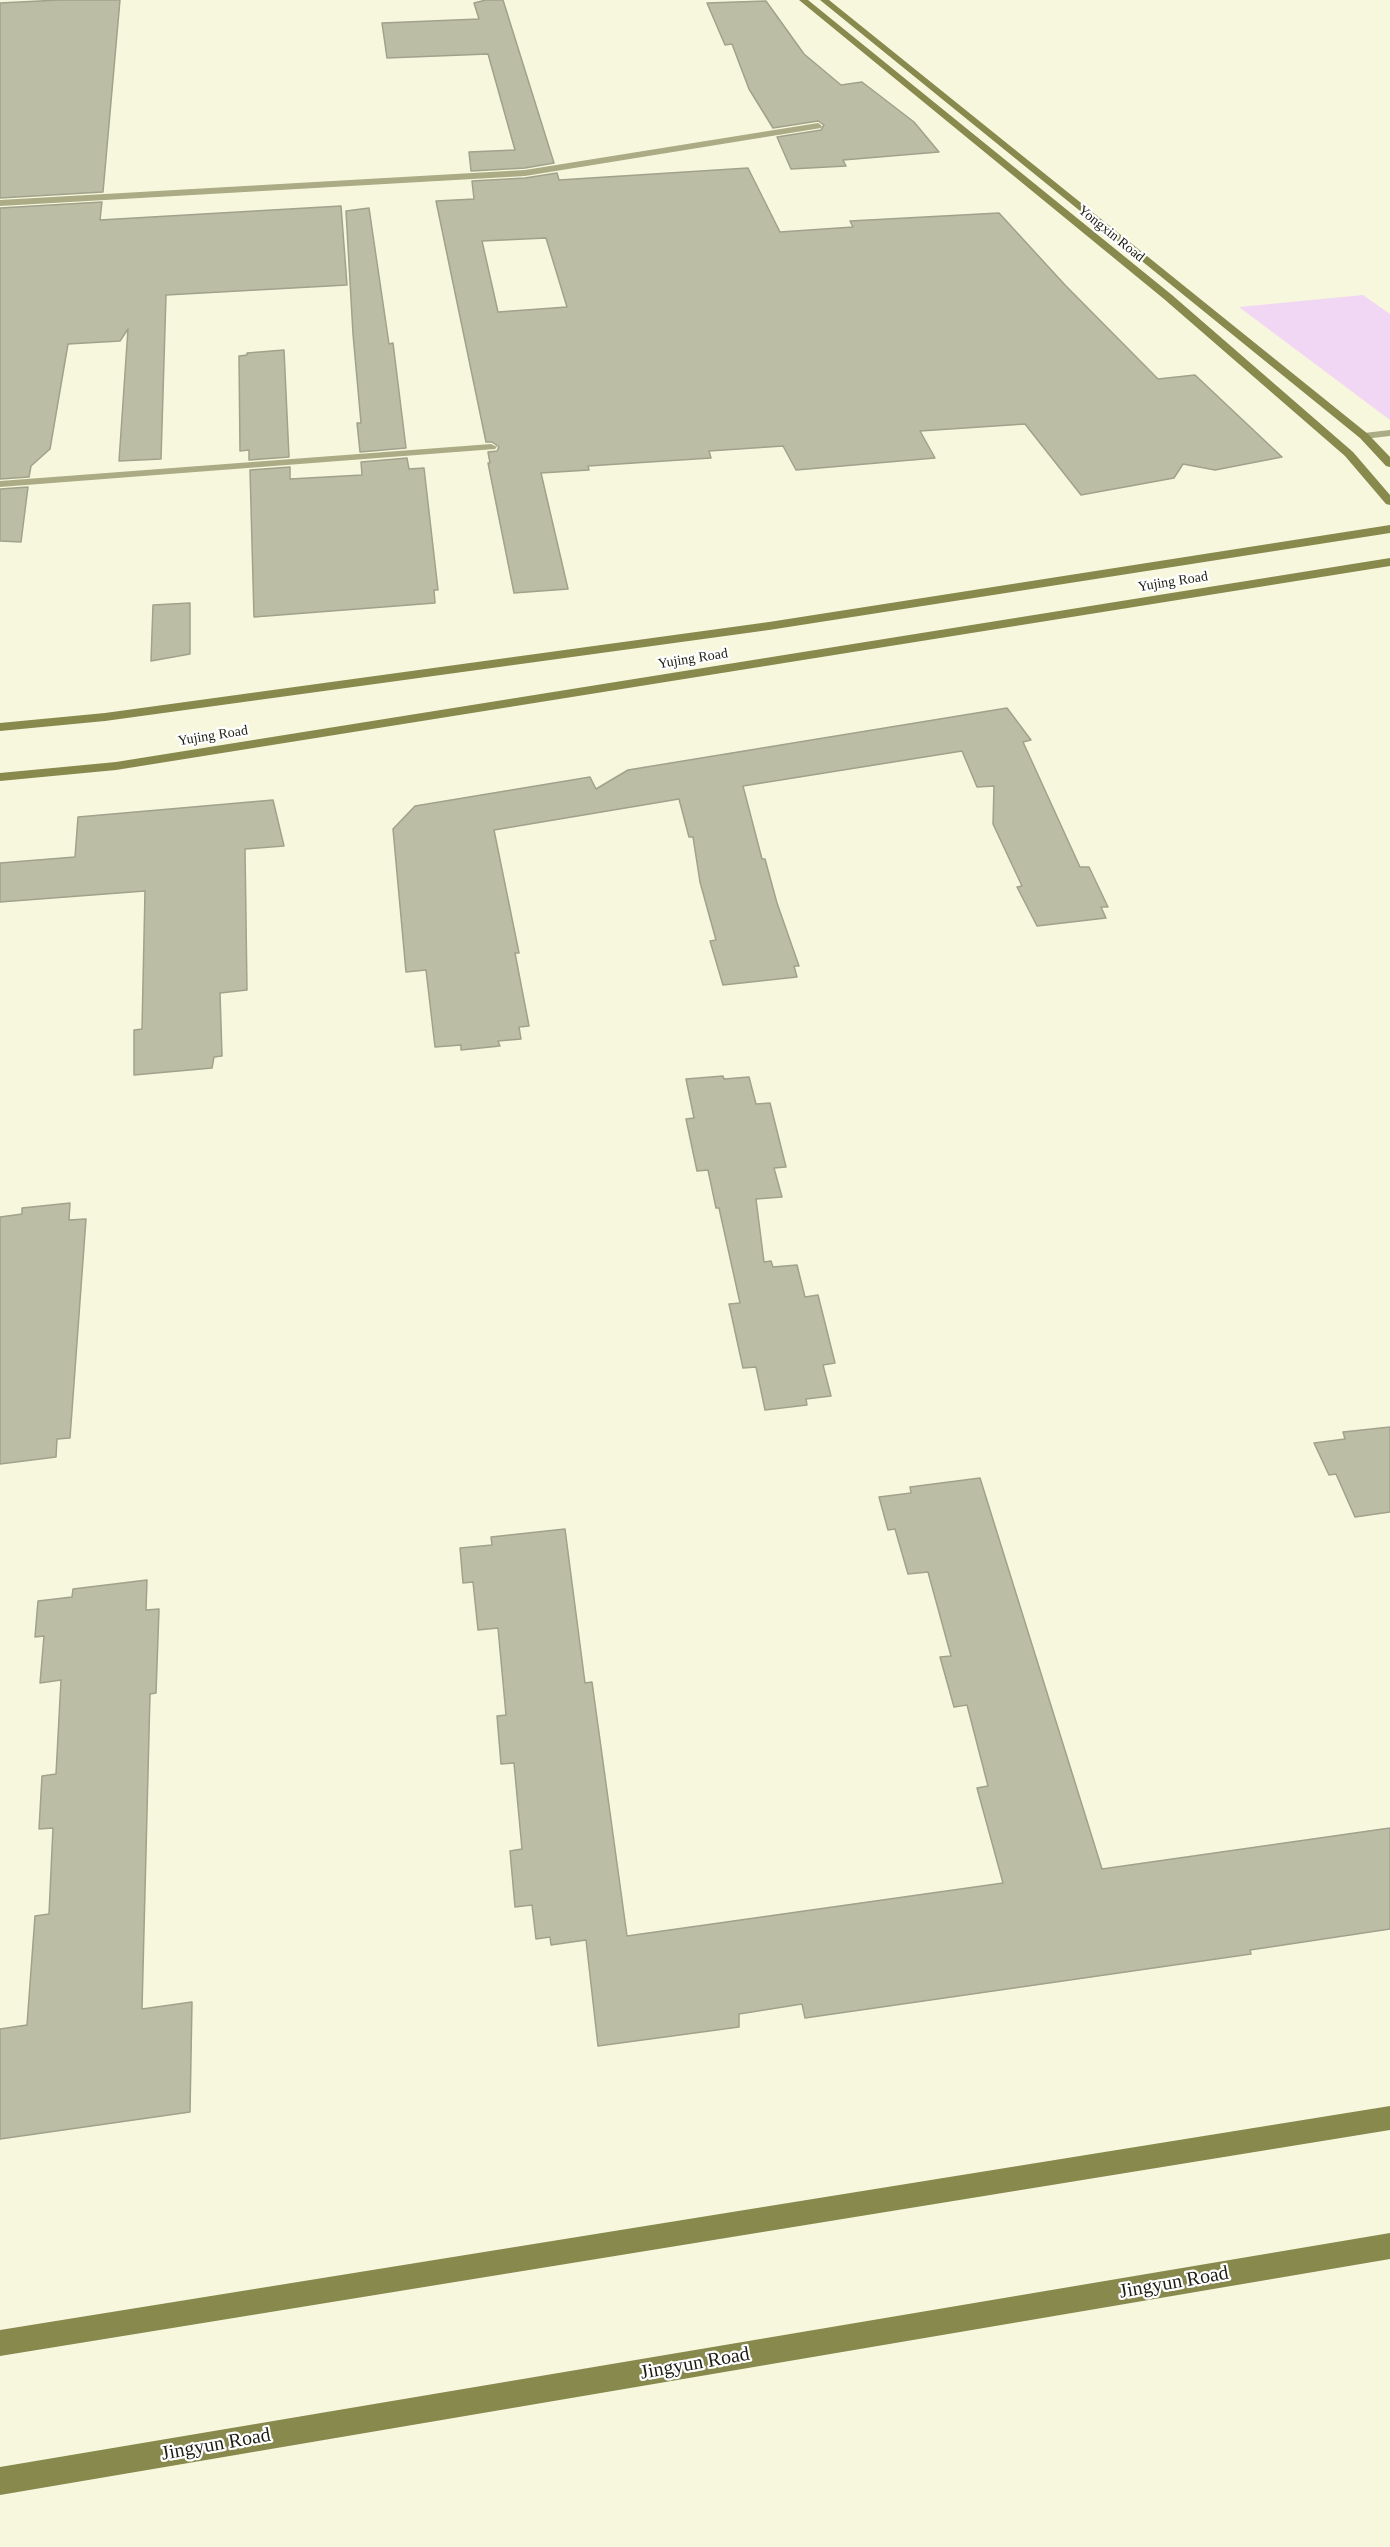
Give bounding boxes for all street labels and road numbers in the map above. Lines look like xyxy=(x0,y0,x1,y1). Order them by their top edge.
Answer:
street label: Yongxin Road xyxy=(1074,202,1148,266)
street label: Yujing Road xyxy=(1137,568,1209,596)
street label: Yujing Road xyxy=(657,645,729,673)
street label: Yujing Road xyxy=(177,722,249,750)
street label: Jingyun Road xyxy=(1117,2262,1231,2304)
street label: Jingyun Road xyxy=(638,2343,752,2385)
street label: Jingyun Road xyxy=(159,2424,273,2466)

